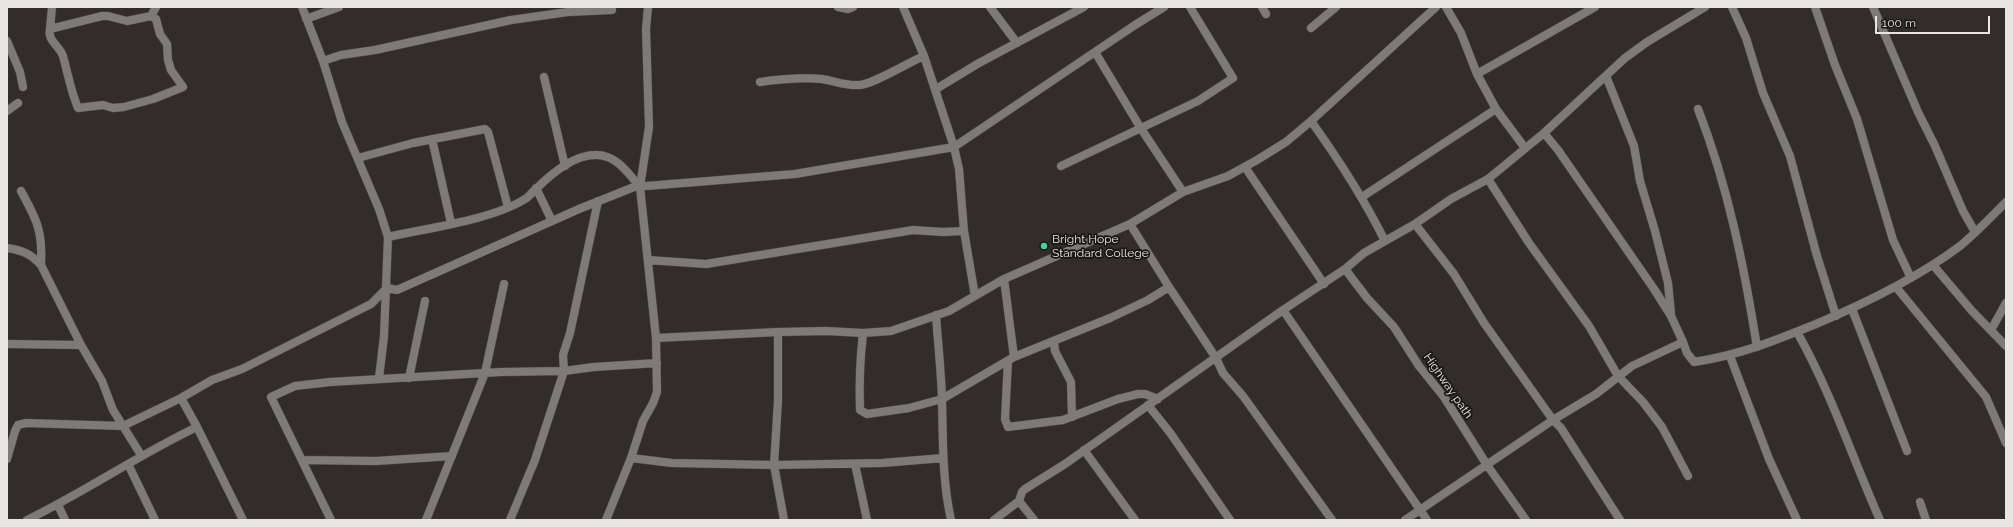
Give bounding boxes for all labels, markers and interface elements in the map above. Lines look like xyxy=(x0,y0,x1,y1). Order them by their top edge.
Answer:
scale bar xyxy=(1877,8,1992,34)
text: 100 m xyxy=(1882,16,1916,30)
place label: Bright Hope Standard College xyxy=(1052,232,1149,260)
marker: Bright Hope Standard College xyxy=(1039,241,1049,251)
street label: Highway path xyxy=(1420,351,1476,421)

